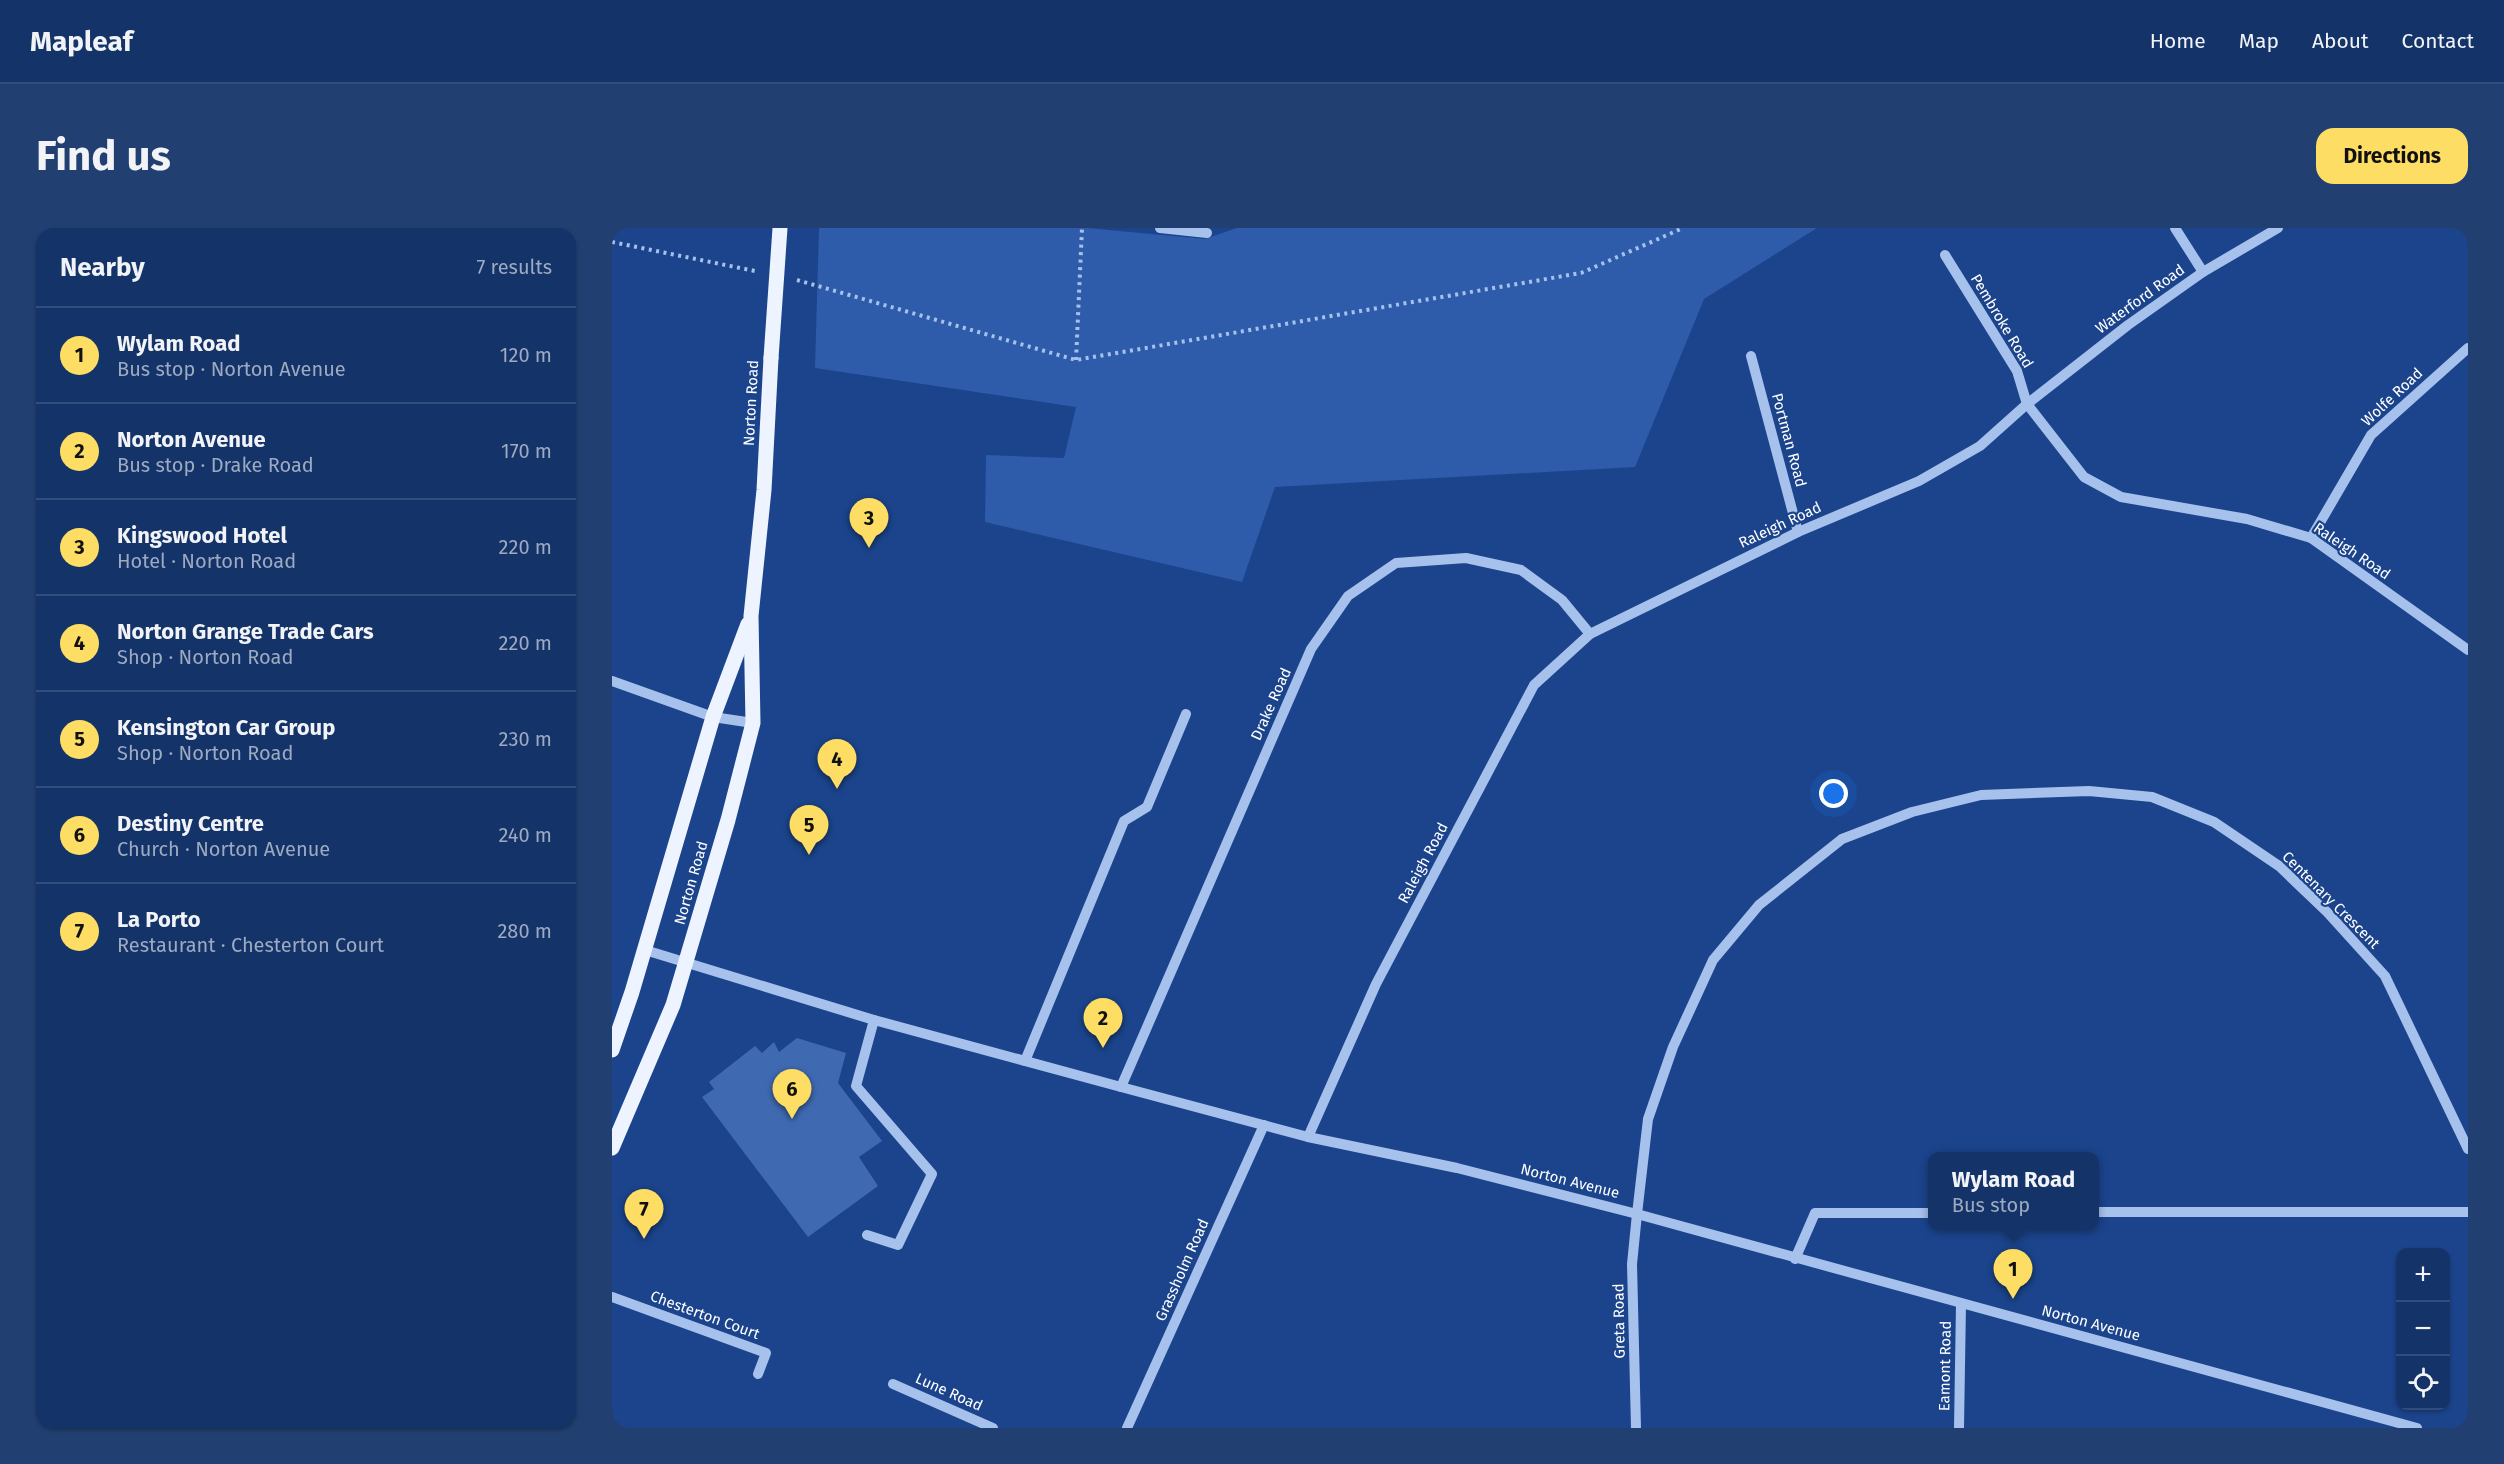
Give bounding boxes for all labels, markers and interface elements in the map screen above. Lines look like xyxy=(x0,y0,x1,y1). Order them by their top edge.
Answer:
text: Mapleaf xyxy=(30,25,133,58)
text: Home xyxy=(2150,28,2206,54)
text: Map xyxy=(2239,28,2279,54)
text: About xyxy=(2312,28,2369,54)
text: Contact xyxy=(2402,28,2474,54)
button: Directions xyxy=(2316,128,2468,184)
text: Find us xyxy=(36,131,171,181)
text: Nearby xyxy=(60,252,145,283)
text: 7 results xyxy=(476,255,552,279)
street label: Waterford Road xyxy=(2092,261,2188,337)
street label: Pembroke Road xyxy=(1967,271,2037,371)
text: Wylam Road xyxy=(117,330,240,357)
text: 1 xyxy=(75,343,84,367)
text: 120 m xyxy=(500,343,552,367)
text: Bus stop · Norton Avenue xyxy=(117,357,346,381)
street label: Norton Road xyxy=(740,360,762,446)
street label: Wolfe Road xyxy=(2358,364,2426,430)
street label: Portman Road xyxy=(1768,391,1810,489)
text: Norton Avenue xyxy=(117,426,266,453)
text: 2 xyxy=(74,439,85,463)
text: 170 m xyxy=(501,439,552,463)
text: Bus stop · Drake Road xyxy=(117,453,314,477)
pin: 3 xyxy=(850,498,888,548)
street label: Raleigh Road xyxy=(1736,498,1824,552)
street label: Raleigh Road xyxy=(2310,519,2394,583)
text: Kingswood Hotel xyxy=(117,522,287,549)
text: 3 xyxy=(74,535,85,559)
text: 220 m xyxy=(499,535,552,559)
text: Hotel · Norton Road xyxy=(117,549,296,573)
text: Norton Grange Trade Cars xyxy=(117,618,374,645)
text: 4 xyxy=(74,631,85,655)
text: 220 m xyxy=(499,631,552,655)
text: Shop · Norton Road xyxy=(117,645,293,669)
street label: Drake Road xyxy=(1247,665,1295,743)
text: Kensington Car Group xyxy=(117,714,335,741)
text: 5 xyxy=(74,727,85,751)
text: 230 m xyxy=(499,727,552,751)
pin: 4 xyxy=(818,740,856,789)
text: Shop · Norton Road xyxy=(117,741,293,765)
your location xyxy=(1819,779,1848,808)
pin: 5 xyxy=(790,806,828,855)
text: Destiny Centre xyxy=(117,810,264,837)
street label: Raleigh Road xyxy=(1394,820,1452,906)
text: 6 xyxy=(74,823,85,847)
text: 240 m xyxy=(498,823,552,847)
text: Church · Norton Avenue xyxy=(117,837,330,861)
street label: Norton Road xyxy=(670,839,712,927)
street label: Centenary Crescent xyxy=(2279,848,2384,953)
text: La Porto xyxy=(117,906,201,933)
text: 7 xyxy=(75,919,84,943)
text: 280 m xyxy=(497,919,552,943)
text: Restaurant · Chesterton Court xyxy=(117,933,384,957)
pin: 2 xyxy=(1084,998,1122,1048)
pin: 6 xyxy=(772,1070,812,1119)
popup xyxy=(1928,1152,2099,1230)
street label: Norton Avenue xyxy=(1519,1160,1621,1202)
text: Wylam Road xyxy=(1952,1166,2075,1193)
pin: 7 xyxy=(624,1190,663,1239)
text: Bus stop xyxy=(1952,1193,2030,1217)
street label: Grassholm Road xyxy=(1151,1216,1213,1324)
map controls xyxy=(2396,1248,2450,1410)
button: + xyxy=(2396,1248,2450,1302)
pin: 1 xyxy=(1994,1250,2032,1299)
street label: Greta Road xyxy=(1609,1283,1629,1359)
street label: Chesterton Court xyxy=(648,1287,763,1343)
street label: Norton Avenue xyxy=(2040,1301,2142,1345)
button: − xyxy=(2396,1302,2450,1356)
street label: Eamont Road xyxy=(1935,1321,1955,1411)
button: locate xyxy=(2396,1356,2450,1410)
street label: Lune Road xyxy=(913,1369,985,1415)

